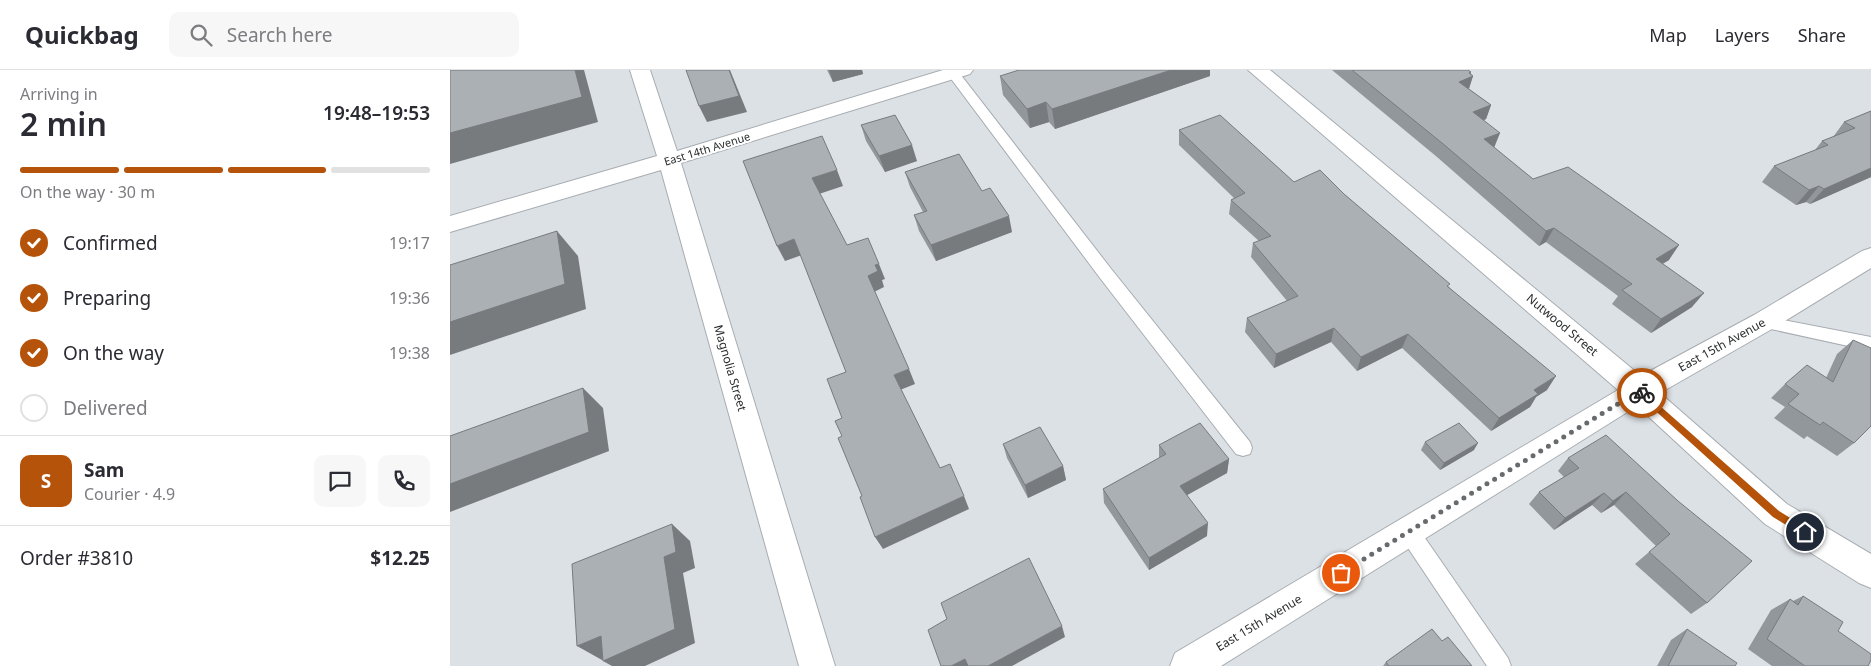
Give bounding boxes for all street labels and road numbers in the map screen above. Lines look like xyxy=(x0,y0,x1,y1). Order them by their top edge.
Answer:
street label: East 14th Avenue xyxy=(662,128,752,169)
street label: Nutwood Street xyxy=(1523,290,1602,360)
street label: East 15th Avenue xyxy=(1675,313,1769,376)
street label: Magnolia Street xyxy=(710,323,751,414)
street label: East 15th Avenue xyxy=(1213,590,1305,655)

